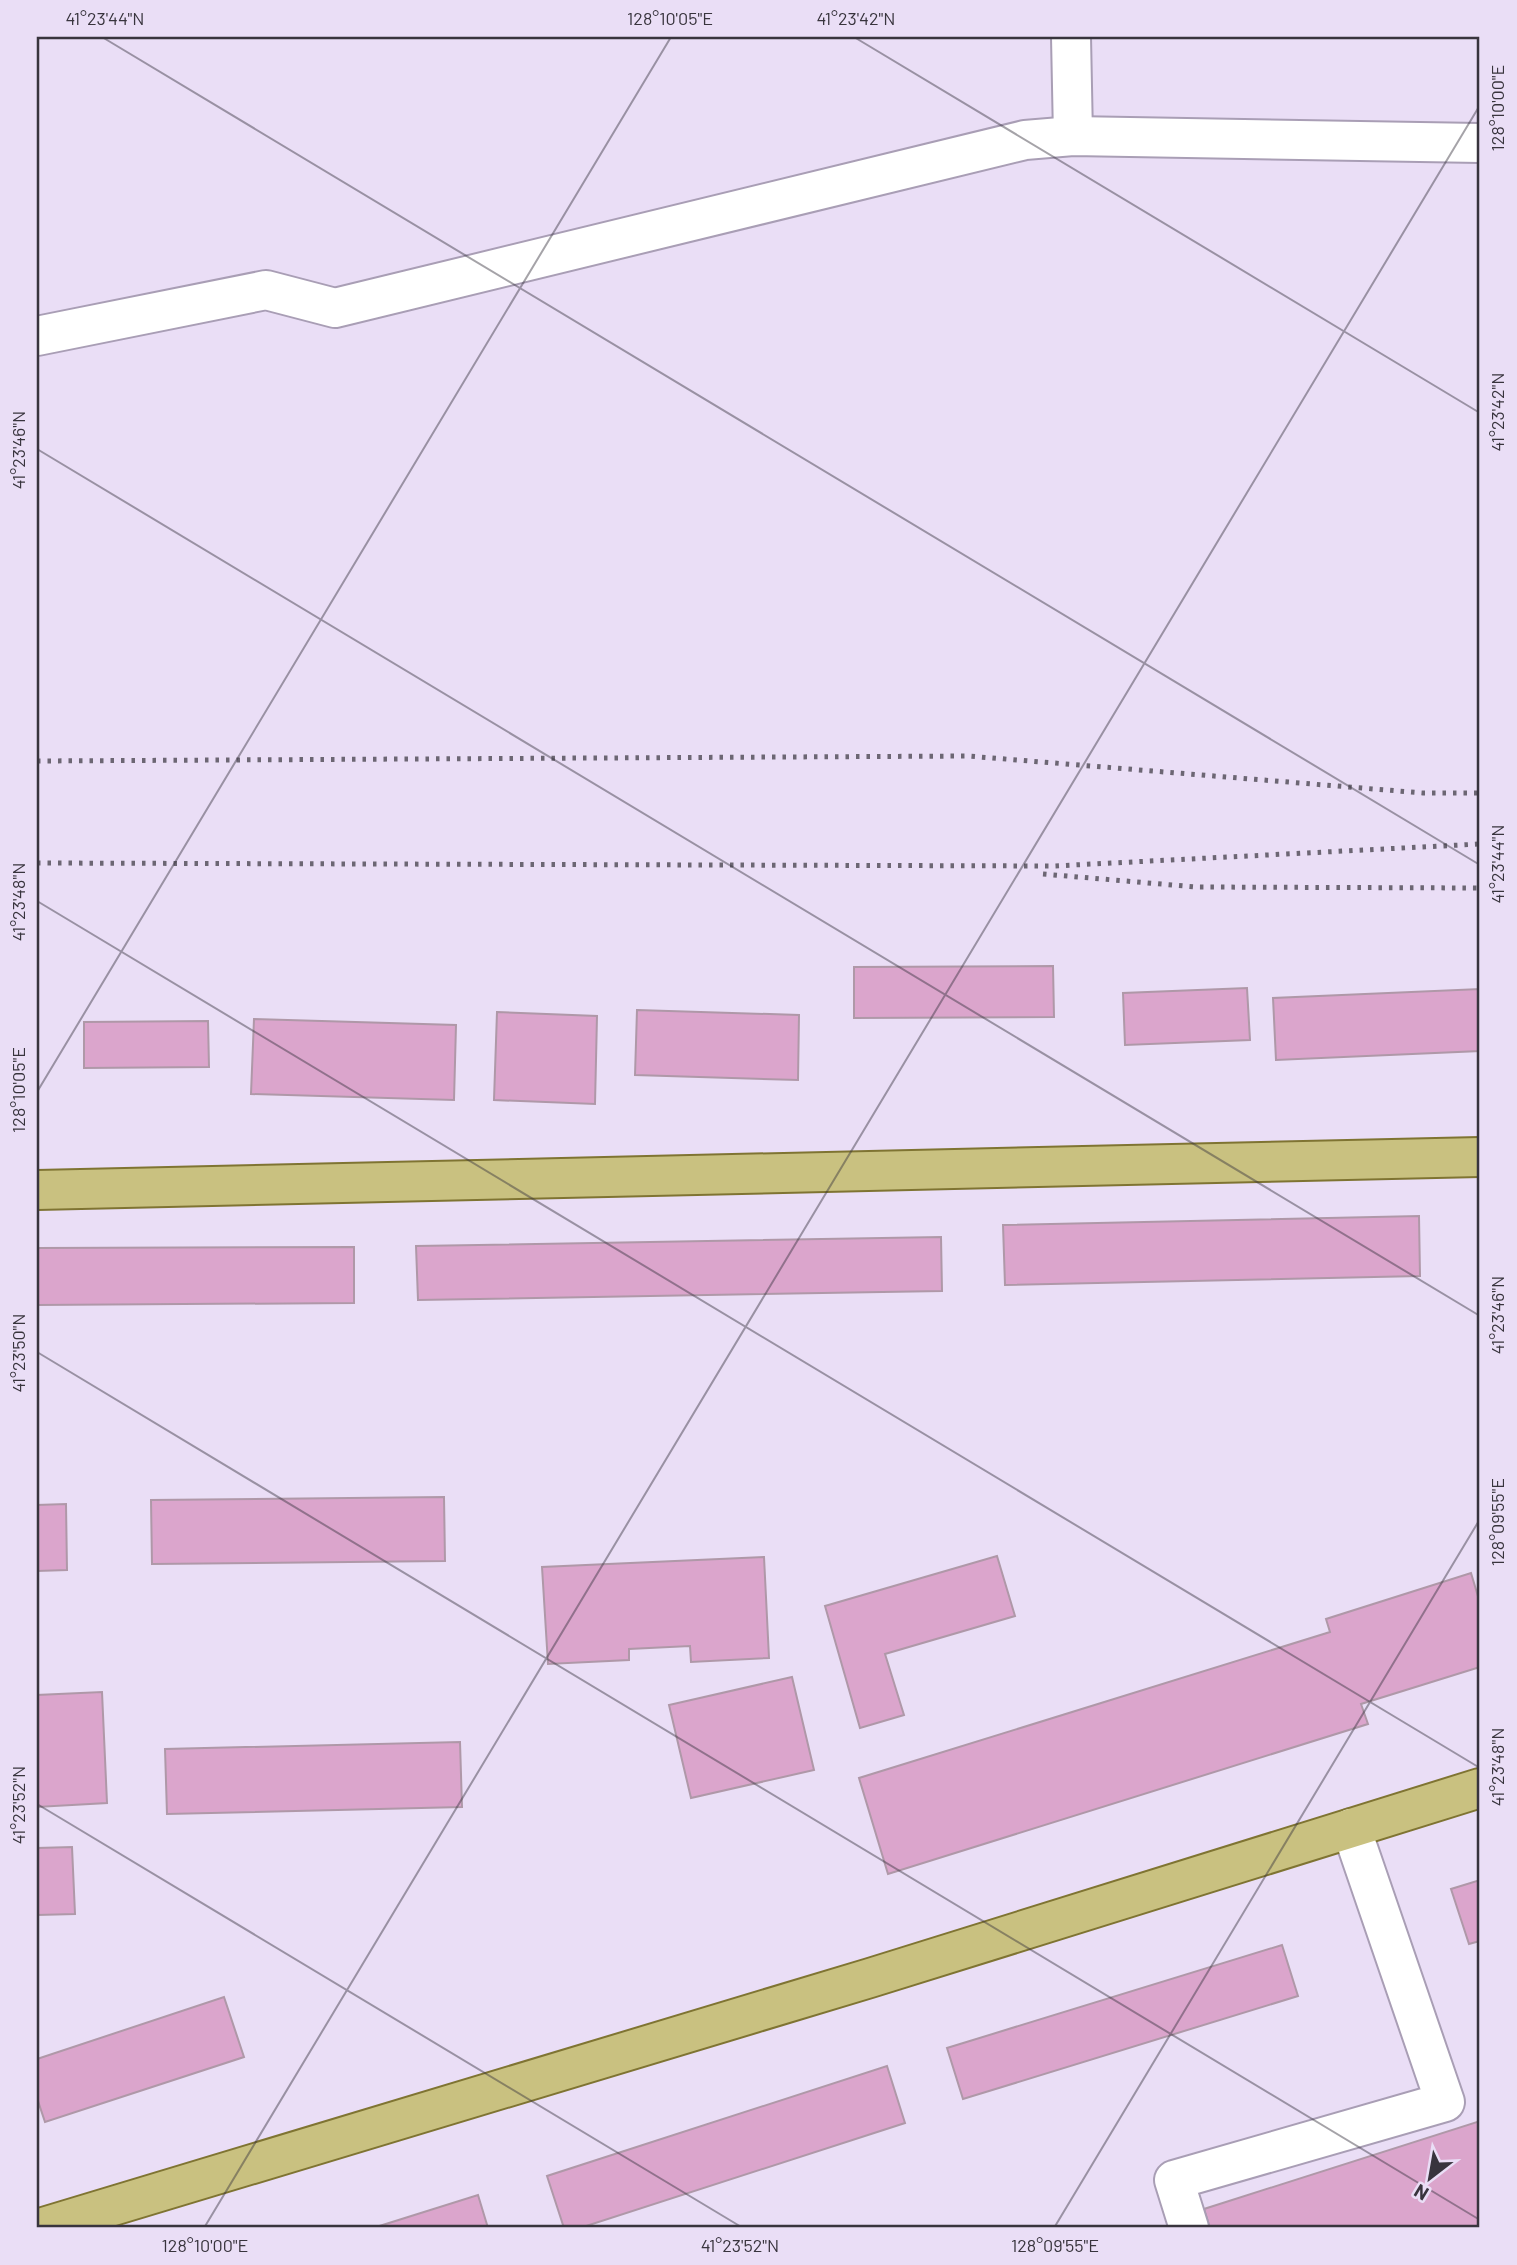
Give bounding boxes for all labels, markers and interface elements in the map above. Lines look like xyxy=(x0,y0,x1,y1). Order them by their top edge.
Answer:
text: 41°23'44"N xyxy=(66,7,144,29)
text: 128°10'05"E xyxy=(627,7,713,29)
text: 41°23'42"N xyxy=(817,7,895,29)
text: 128°10'00"E xyxy=(1486,65,1508,152)
text: 41°23'42"N xyxy=(1486,373,1508,451)
text: 41°23'46"N xyxy=(7,411,29,489)
text: 41°23'44"N xyxy=(1486,825,1508,903)
text: 41°23'48"N xyxy=(7,863,29,941)
text: 128°10'05"E xyxy=(7,1047,29,1133)
text: 41°23'46"N xyxy=(1486,1276,1508,1354)
text: 41°23'50"N xyxy=(7,1314,29,1392)
text: 128°09'55"E xyxy=(1486,1478,1508,1566)
text: 41°23'48"N xyxy=(1486,1728,1508,1806)
text: 41°23'52"N xyxy=(7,1766,29,1844)
north arrow xyxy=(1394,2142,1464,2212)
text: N xyxy=(1410,2180,1432,2206)
text: 128°10'00"E xyxy=(162,2234,249,2256)
text: 41°23'52"N xyxy=(701,2234,779,2256)
text: 128°09'55"E xyxy=(1011,2234,1099,2256)

